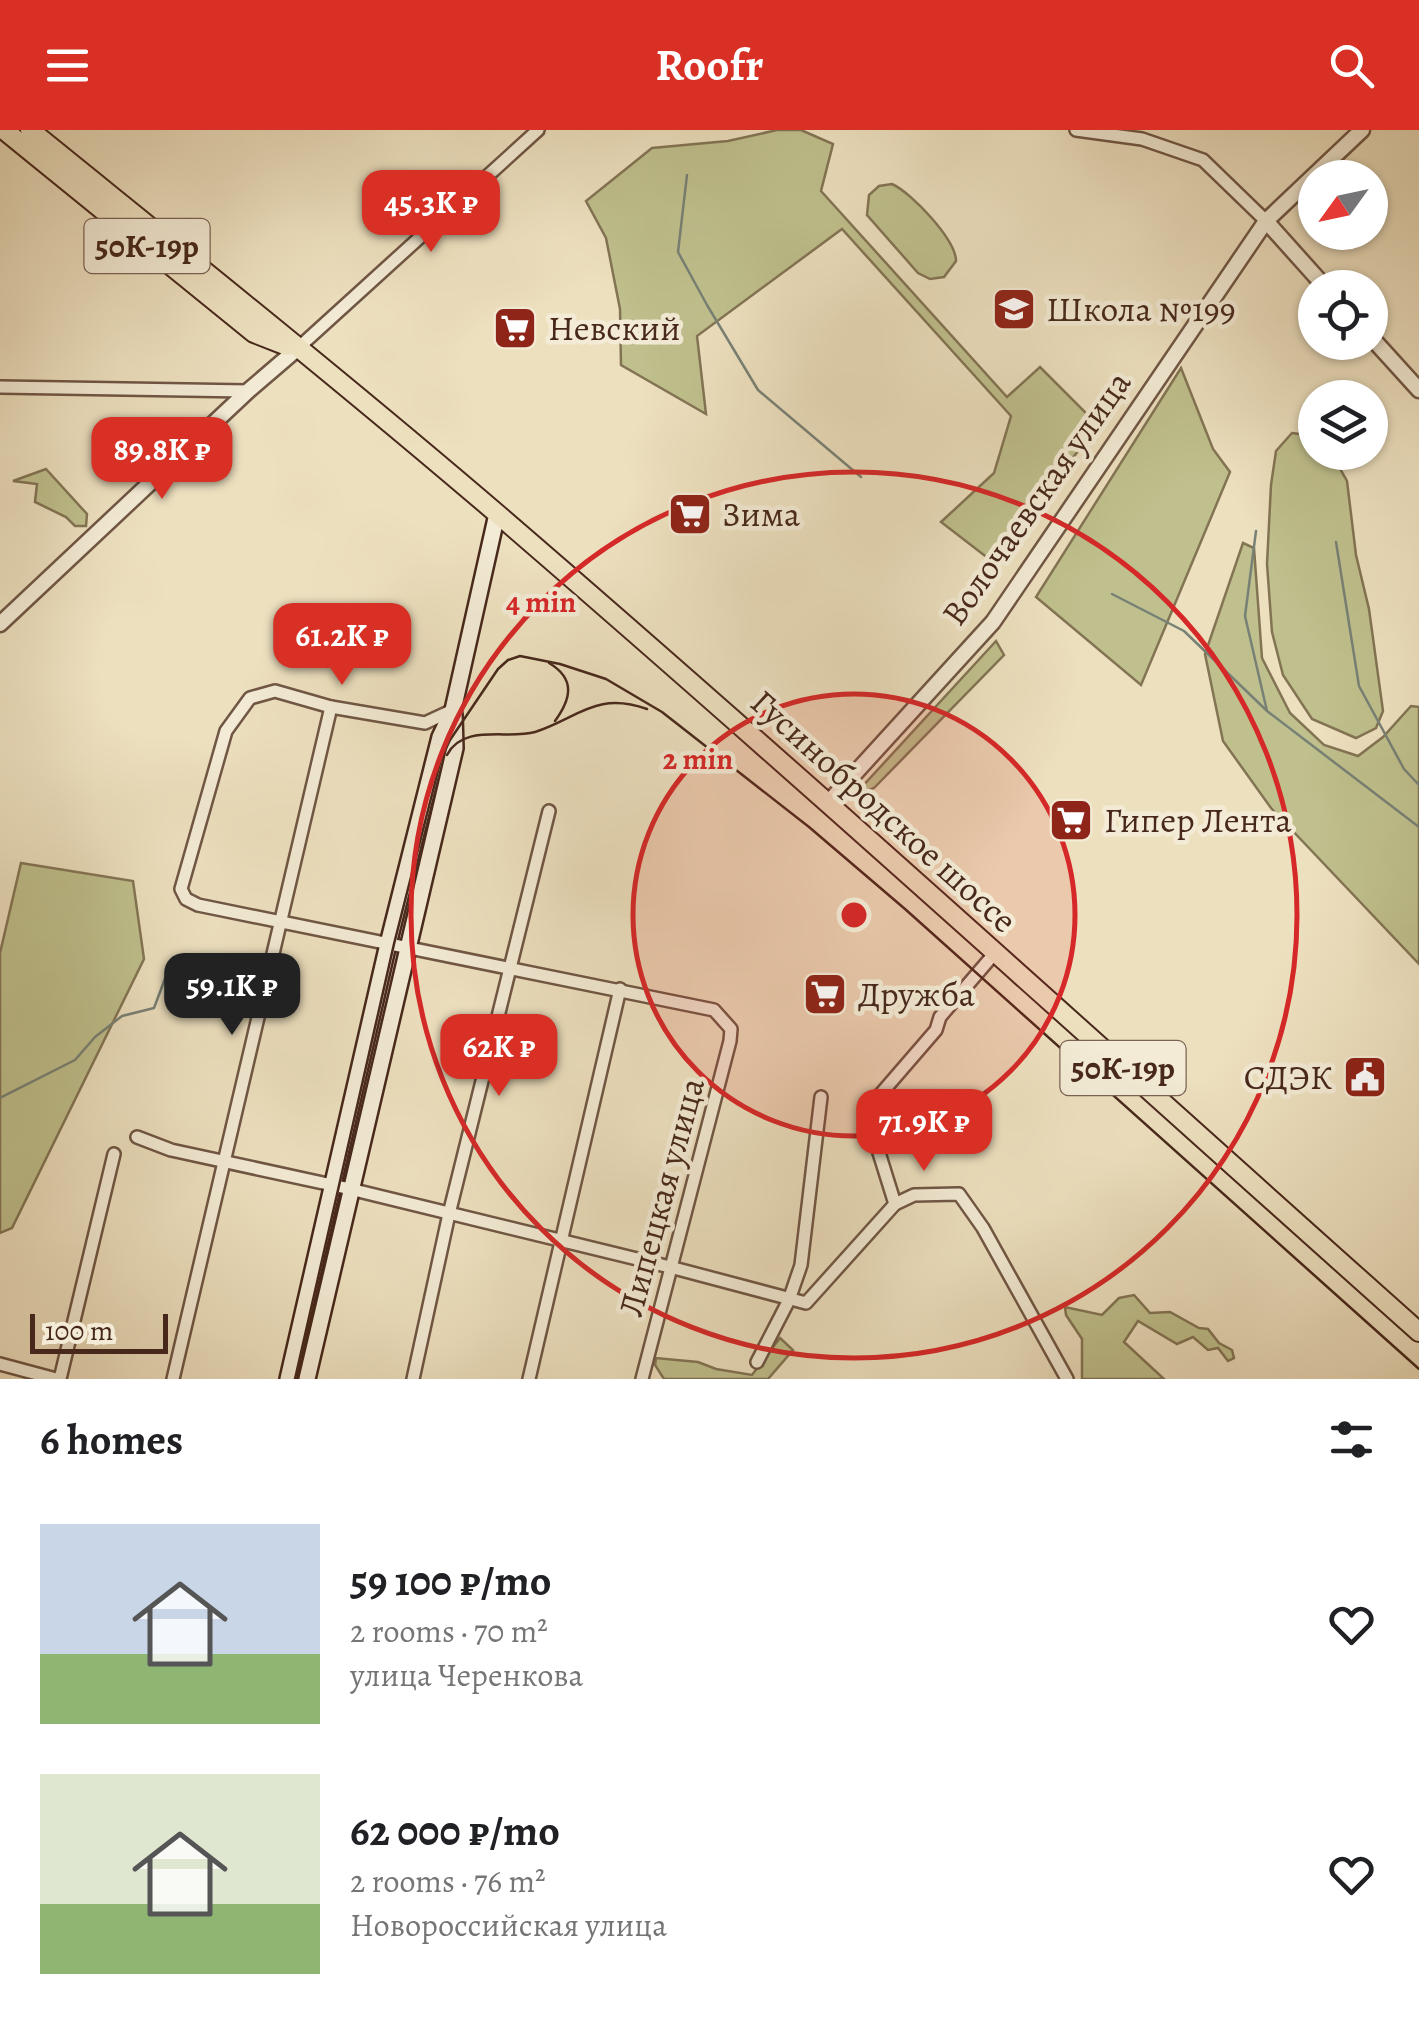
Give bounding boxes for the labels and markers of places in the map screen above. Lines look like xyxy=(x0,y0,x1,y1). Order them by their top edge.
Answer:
pin: 45.3K ₽ xyxy=(339,170,523,255)
place label: Школа №199 xyxy=(1046,285,1236,333)
school or university icon: Школа №199 xyxy=(991,286,1037,332)
place label: Невский xyxy=(548,304,681,352)
supermarket icon: Невский xyxy=(492,305,538,351)
pin: 89.8K ₽ xyxy=(70,417,254,502)
place label: Зима xyxy=(722,490,800,538)
supermarket icon: Зима xyxy=(667,491,713,537)
pin: 61.2K ₽ xyxy=(250,603,434,688)
place label: Гипер Лента xyxy=(1104,796,1292,844)
supermarket icon: Гипер Лента xyxy=(1048,797,1094,843)
centre of rings xyxy=(836,897,872,933)
pin: 59.1K ₽ xyxy=(140,953,324,1038)
place label: Дружба xyxy=(858,970,975,1018)
supermarket icon: Дружба xyxy=(802,971,848,1017)
pin: 62K ₽ xyxy=(429,1014,569,1099)
place label: СДЭК xyxy=(1244,1053,1332,1101)
public building icon: СДЭК xyxy=(1342,1054,1388,1100)
pin: 71.9K ₽ xyxy=(832,1089,1016,1174)

